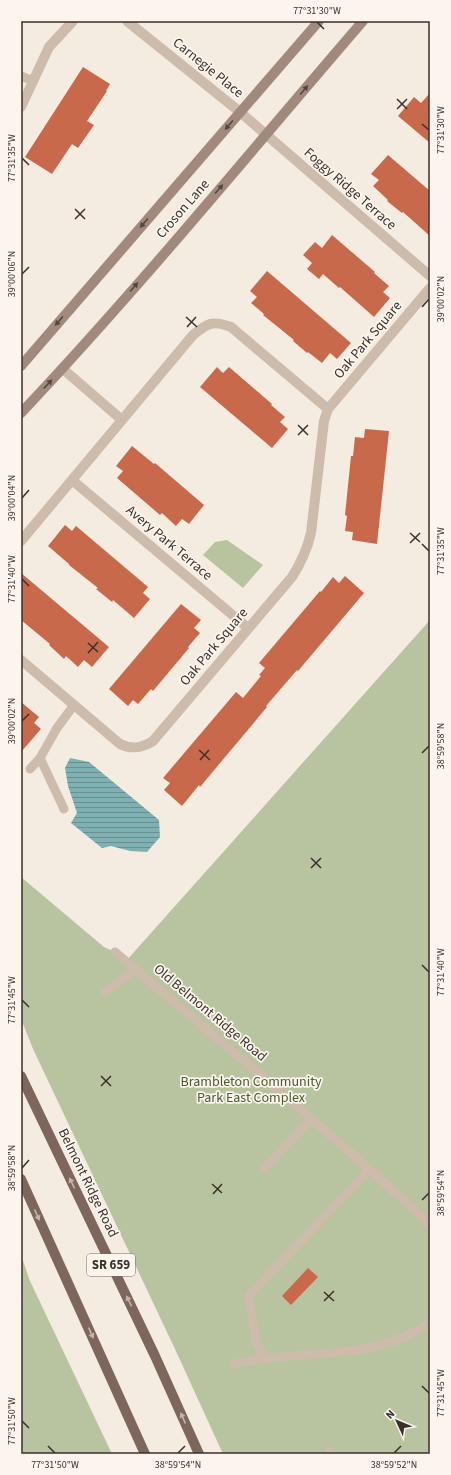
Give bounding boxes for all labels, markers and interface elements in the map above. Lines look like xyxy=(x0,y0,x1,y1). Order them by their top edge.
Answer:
text: 77°31'30"W xyxy=(293,4,341,18)
street label: Carnegie Place xyxy=(168,33,248,103)
one-way arrow xyxy=(299,85,308,95)
text: 77°31'30"W xyxy=(434,106,448,154)
one-way arrow xyxy=(225,119,234,130)
text: 77°31'35"W xyxy=(5,134,19,182)
street label: Foggy Ridge Terrace xyxy=(299,143,401,235)
street label: Croson Lane xyxy=(152,175,214,243)
one-way arrow xyxy=(214,184,223,194)
one-way arrow xyxy=(140,218,149,228)
text: 39°00'06"N xyxy=(5,251,19,297)
text: 39°00'02"N xyxy=(434,276,448,322)
one-way arrow xyxy=(129,283,138,292)
street label: Oak Park Square xyxy=(329,297,407,383)
one-way arrow xyxy=(55,316,64,327)
one-way arrow xyxy=(43,380,52,389)
text: 39°00'04"N xyxy=(5,475,19,521)
street label: Avery Park Terrace xyxy=(121,501,217,585)
text: 77°31'35"W xyxy=(434,527,448,575)
text: 77°31'40"W xyxy=(5,555,19,603)
street label: Oak Park Square xyxy=(175,604,253,690)
text: 39°00'02"N xyxy=(5,698,19,744)
text: 38°59'58"N xyxy=(434,723,448,769)
text: 77°31'40"W xyxy=(434,948,448,996)
street label: Old Belmont Ridge Road xyxy=(149,960,271,1066)
text: 77°31'45"W xyxy=(5,976,19,1024)
park label: Brambleton Community Park East Complex xyxy=(181,1072,322,1108)
street label: Belmont Ridge Road xyxy=(53,1125,123,1241)
text: 38°59'58"N xyxy=(5,1145,19,1191)
text: 38°59'54"N xyxy=(434,1170,448,1216)
one-way arrow xyxy=(69,1178,75,1189)
one-way arrow xyxy=(35,1209,41,1221)
road number: SR 659 xyxy=(87,1254,135,1276)
one-way arrow xyxy=(126,1295,132,1306)
one-way arrow xyxy=(88,1328,94,1339)
text: 77°31'45"W xyxy=(434,1369,448,1417)
text: 77°31'50"W xyxy=(5,1397,19,1445)
north arrow xyxy=(377,1401,417,1441)
text: N xyxy=(382,1407,398,1422)
one-way arrow xyxy=(180,1413,186,1424)
text: 77°31'50"W xyxy=(31,1458,79,1472)
text: 38°59'54"N xyxy=(155,1458,201,1472)
text: 38°59'52"N xyxy=(371,1458,417,1472)

